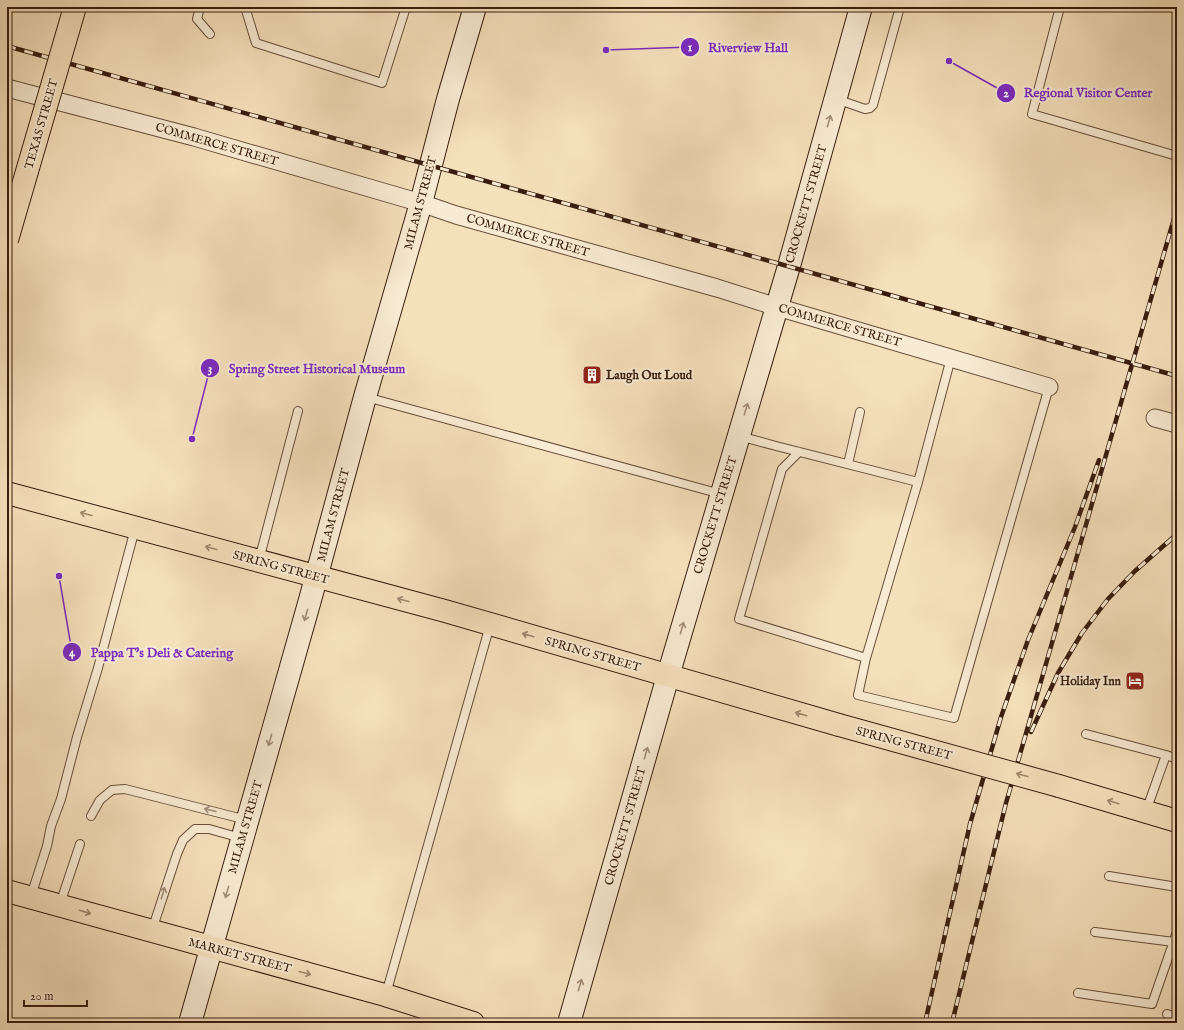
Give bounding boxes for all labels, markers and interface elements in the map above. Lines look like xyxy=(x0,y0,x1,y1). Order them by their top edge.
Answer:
callout: Riverview Hall xyxy=(680,35,796,60)
text: 1 xyxy=(688,40,693,55)
text: Riverview Hall xyxy=(708,40,788,57)
street label: TEXAS STREET xyxy=(21,77,62,171)
callout: Regional Visitor Center xyxy=(996,80,1160,105)
text: Regional Visitor Center xyxy=(1024,85,1152,102)
text: 2 xyxy=(1003,86,1009,101)
one-way arrow xyxy=(826,115,833,128)
street label: COMMERCE STREET xyxy=(154,120,280,169)
street label: CROCKETT STREET xyxy=(782,143,831,265)
street label: MILAM STREET xyxy=(401,154,440,252)
street label: COMMERCE STREET xyxy=(465,211,591,260)
street label: COMMERCE STREET xyxy=(777,301,903,350)
callout: Spring Street Historical Museum xyxy=(200,355,413,380)
text: 3 xyxy=(208,361,212,376)
text: Spring Street Historical Museum xyxy=(229,361,405,378)
building icon: Laugh Out Loud xyxy=(581,364,603,386)
place label: Laugh Out Loud xyxy=(605,368,693,384)
one-way arrow xyxy=(743,403,750,416)
street label: CROCKETT STREET xyxy=(690,454,741,576)
street label: MILAM STREET xyxy=(314,466,353,564)
one-way arrow xyxy=(79,510,92,517)
one-way arrow xyxy=(205,544,218,551)
street label: SPRING STREET xyxy=(231,547,331,588)
one-way arrow xyxy=(397,596,410,603)
one-way arrow xyxy=(302,608,309,621)
one-way arrow xyxy=(679,621,686,634)
one-way arrow xyxy=(522,631,535,638)
street label: SPRING STREET xyxy=(543,634,643,675)
callout: Pappa T's Deli & Catering xyxy=(62,640,241,665)
text: 4 xyxy=(69,645,76,660)
text: Pappa T's Deli & Catering xyxy=(91,645,234,662)
hotel icon: Holiday Inn xyxy=(1124,670,1146,692)
place label: Holiday Inn xyxy=(1060,674,1122,690)
one-way arrow xyxy=(795,710,808,717)
street label: SPRING STREET xyxy=(854,723,954,764)
one-way arrow xyxy=(266,733,273,746)
one-way arrow xyxy=(643,746,650,759)
street label: CROCKETT STREET xyxy=(601,765,650,887)
one-way arrow xyxy=(1016,771,1029,779)
street label: MILAM STREET xyxy=(225,779,266,876)
one-way arrow xyxy=(1106,798,1119,805)
one-way arrow xyxy=(204,806,217,813)
one-way arrow xyxy=(223,885,230,898)
one-way arrow xyxy=(160,887,167,900)
one-way arrow xyxy=(78,909,91,916)
street label: MARKET STREET xyxy=(187,935,293,977)
one-way arrow xyxy=(298,970,311,977)
one-way arrow xyxy=(576,979,584,992)
scale bar xyxy=(24,982,87,1008)
text: 20 m xyxy=(30,989,53,1004)

